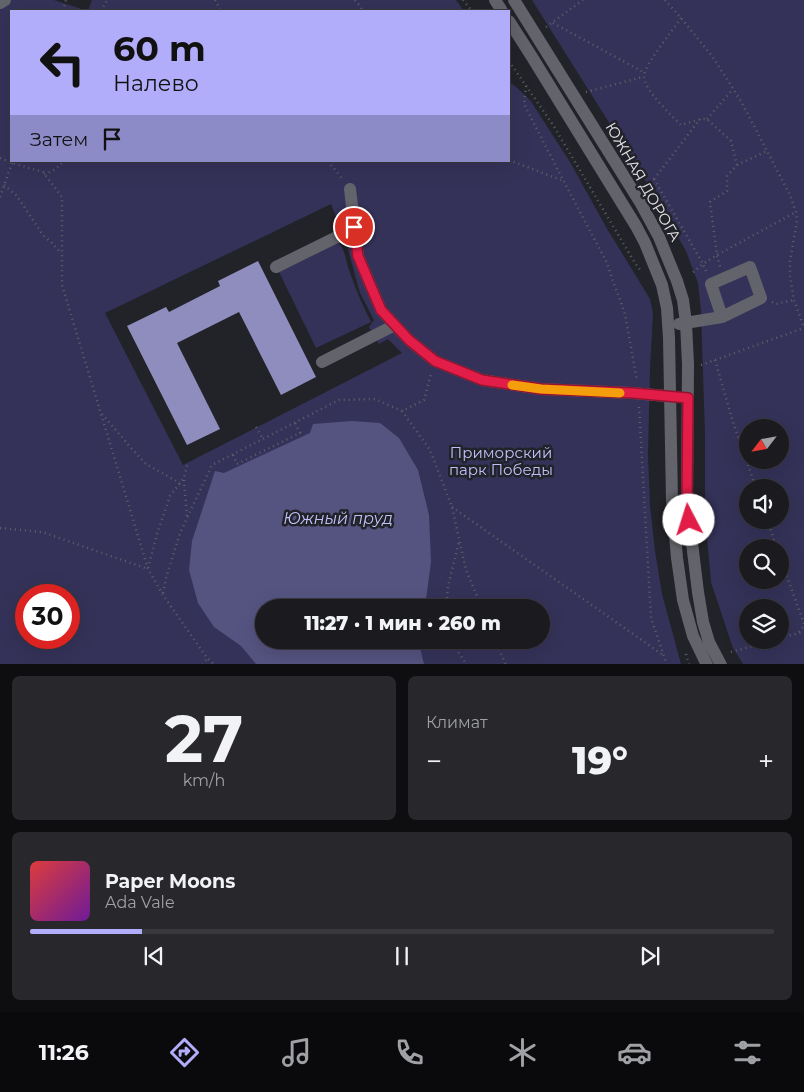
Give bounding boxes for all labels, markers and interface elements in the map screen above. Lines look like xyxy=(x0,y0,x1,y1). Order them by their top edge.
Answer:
text: 60 m xyxy=(113,27,206,70)
icon: left xyxy=(30,30,95,95)
text: Налево xyxy=(113,70,199,97)
street label: ЮЖНАЯ ДОРОГА xyxy=(602,119,685,245)
icon: arrive xyxy=(98,125,126,153)
text: Затем xyxy=(30,128,88,151)
pin xyxy=(333,206,375,248)
icon: arrive xyxy=(340,213,368,241)
north arrow xyxy=(739,419,789,469)
map controls xyxy=(739,419,789,649)
park label: Приморский парк Победы xyxy=(449,443,553,479)
button: sound xyxy=(739,479,789,529)
position arrow xyxy=(662,493,714,545)
water label: Южный пруд xyxy=(283,509,393,528)
button: search xyxy=(739,539,789,589)
speed limit sign: 30 xyxy=(15,584,80,649)
button: layers xyxy=(739,599,789,649)
text: 11:27 · 1 мин · 260 m xyxy=(304,612,501,635)
text: 27 xyxy=(165,699,243,778)
text: Климат xyxy=(426,713,488,732)
text: 19° xyxy=(572,737,628,784)
text: − xyxy=(426,744,442,778)
text: + xyxy=(758,744,774,778)
text: km/h xyxy=(183,771,225,790)
text: Paper Moons xyxy=(105,870,235,893)
text: Ada Vale xyxy=(105,893,175,912)
icon: previous xyxy=(140,942,168,970)
icon: pause xyxy=(388,942,416,970)
icon: next xyxy=(636,942,664,970)
icon: directions xyxy=(167,1035,202,1070)
icon: music xyxy=(279,1035,314,1070)
icon: phone xyxy=(392,1035,427,1070)
icon: climate xyxy=(505,1035,540,1070)
icon: car xyxy=(617,1035,652,1070)
icon: filters xyxy=(730,1035,765,1070)
text: 11:26 xyxy=(39,1039,89,1066)

